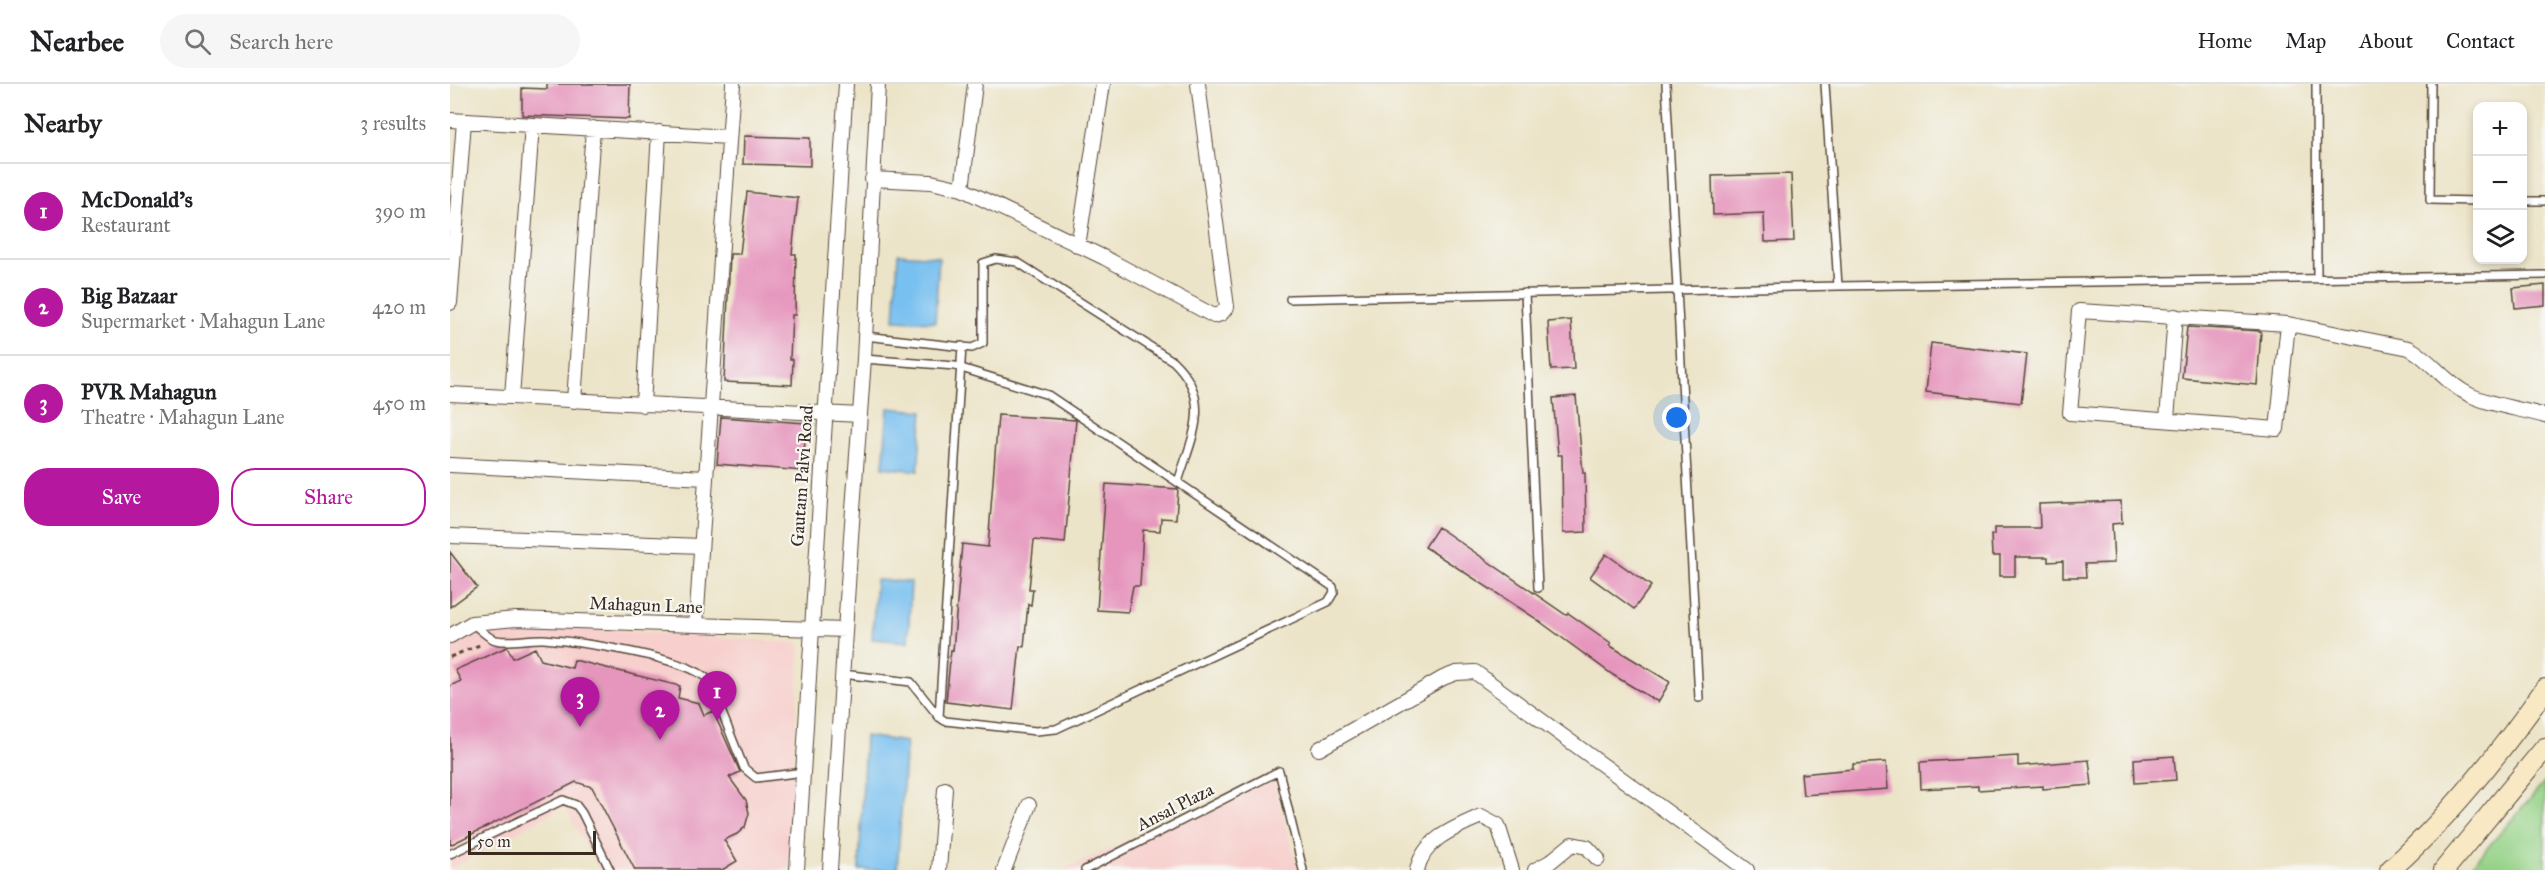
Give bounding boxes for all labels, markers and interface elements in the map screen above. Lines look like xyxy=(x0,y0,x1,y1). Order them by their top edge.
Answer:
search box xyxy=(160,14,580,68)
text: Nearbee xyxy=(30,24,124,59)
icon: search xyxy=(181,25,214,58)
text: Search here xyxy=(229,28,333,55)
text: Home xyxy=(2197,28,2252,54)
text: Map xyxy=(2285,28,2326,54)
text: About xyxy=(2359,28,2413,54)
text: Contact xyxy=(2446,28,2515,54)
map controls xyxy=(2473,102,2527,264)
button: + xyxy=(2473,102,2527,156)
text: Nearby xyxy=(24,107,102,139)
text: 3 results xyxy=(360,111,426,135)
button: − xyxy=(2473,156,2527,210)
text: McDonald's xyxy=(81,186,193,213)
text: 1 xyxy=(40,199,47,223)
text: 390 m xyxy=(375,199,426,223)
button: layers xyxy=(2473,210,2527,264)
text: Restaurant xyxy=(81,213,171,237)
text: Big Bazaar xyxy=(81,282,177,309)
text: 2 xyxy=(39,295,48,319)
text: 420 m xyxy=(372,295,426,319)
text: Supermarket · Mahagun Lane xyxy=(81,309,325,333)
text: PVR Mahagun xyxy=(81,378,217,405)
text: 3 xyxy=(40,391,48,415)
text: 450 m xyxy=(373,391,426,415)
your location xyxy=(1662,403,1691,432)
text: Theatre · Mahagun Lane xyxy=(81,405,285,429)
street label: Gautam Palvi Road xyxy=(786,405,818,547)
button: Save xyxy=(24,468,219,526)
button: Share xyxy=(231,468,426,526)
street label: Mahagun Lane xyxy=(589,592,703,619)
pin: 1 xyxy=(698,672,736,721)
pin: 3 xyxy=(560,678,600,727)
pin: 2 xyxy=(640,690,680,740)
street label: Ansal Plaza xyxy=(1132,778,1218,836)
scale bar xyxy=(468,828,596,856)
text: 50 m xyxy=(477,832,511,851)

